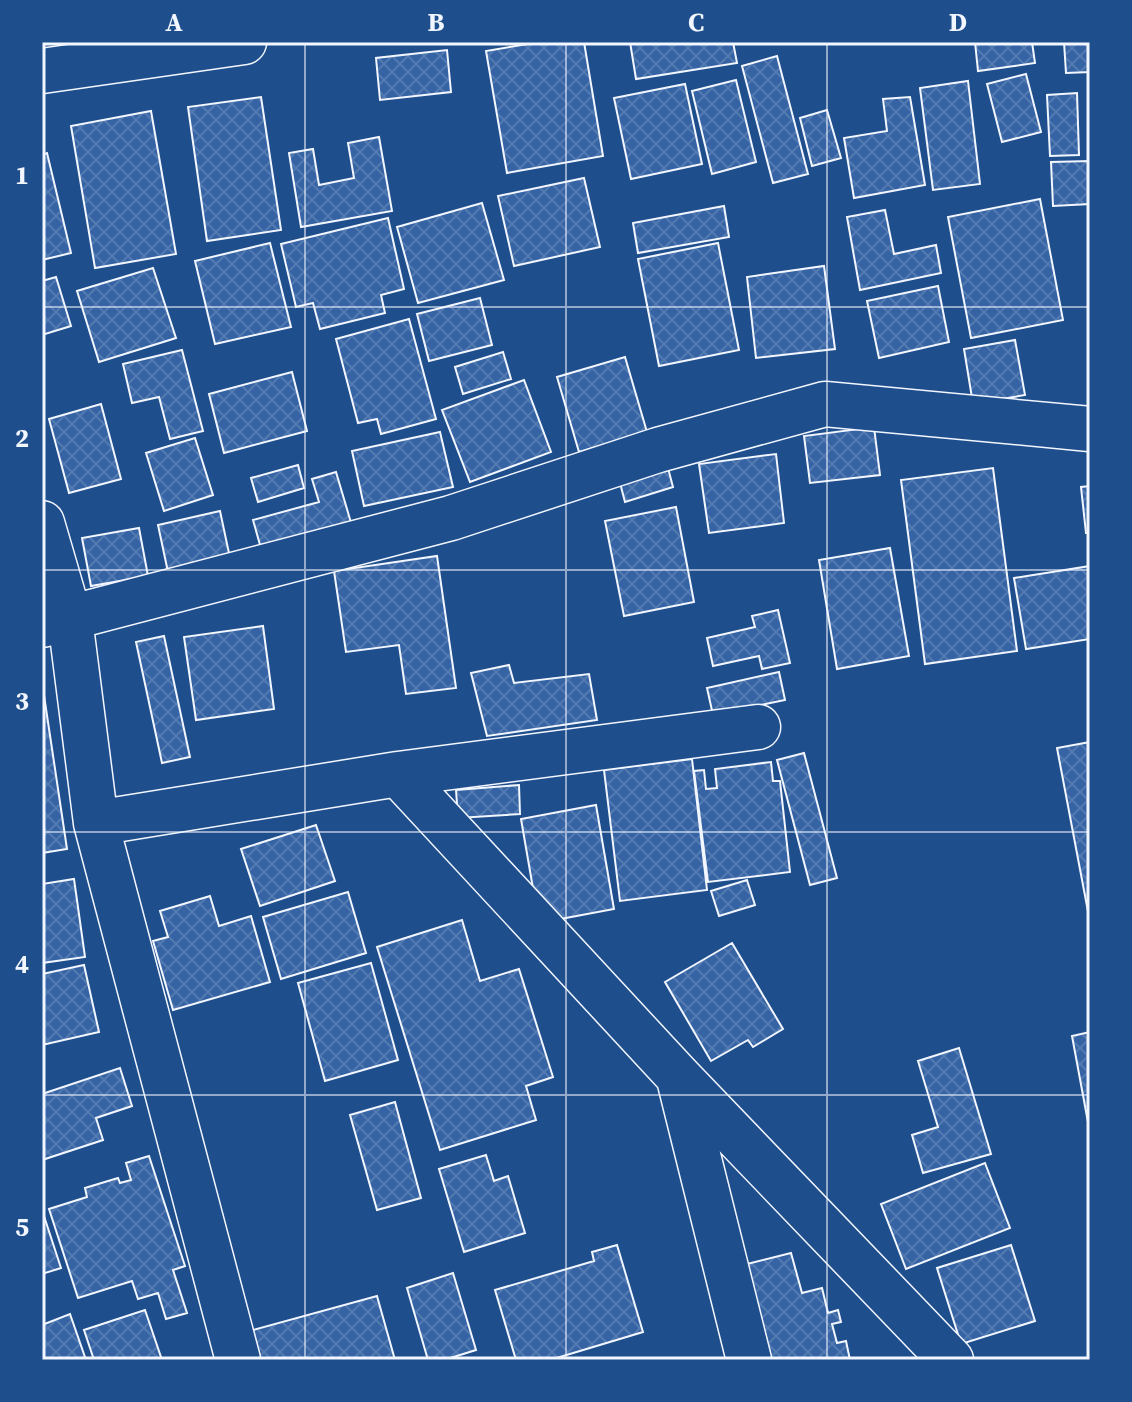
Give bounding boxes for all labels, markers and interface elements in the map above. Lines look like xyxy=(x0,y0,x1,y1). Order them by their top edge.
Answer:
text: A xyxy=(165,4,183,40)
text: B xyxy=(428,4,445,40)
text: C xyxy=(688,4,704,40)
text: D xyxy=(949,4,967,40)
text: 1 xyxy=(15,157,29,193)
text: 2 xyxy=(15,420,29,456)
text: 3 xyxy=(15,683,29,719)
text: 4 xyxy=(15,946,29,982)
text: 5 xyxy=(15,1209,29,1245)

